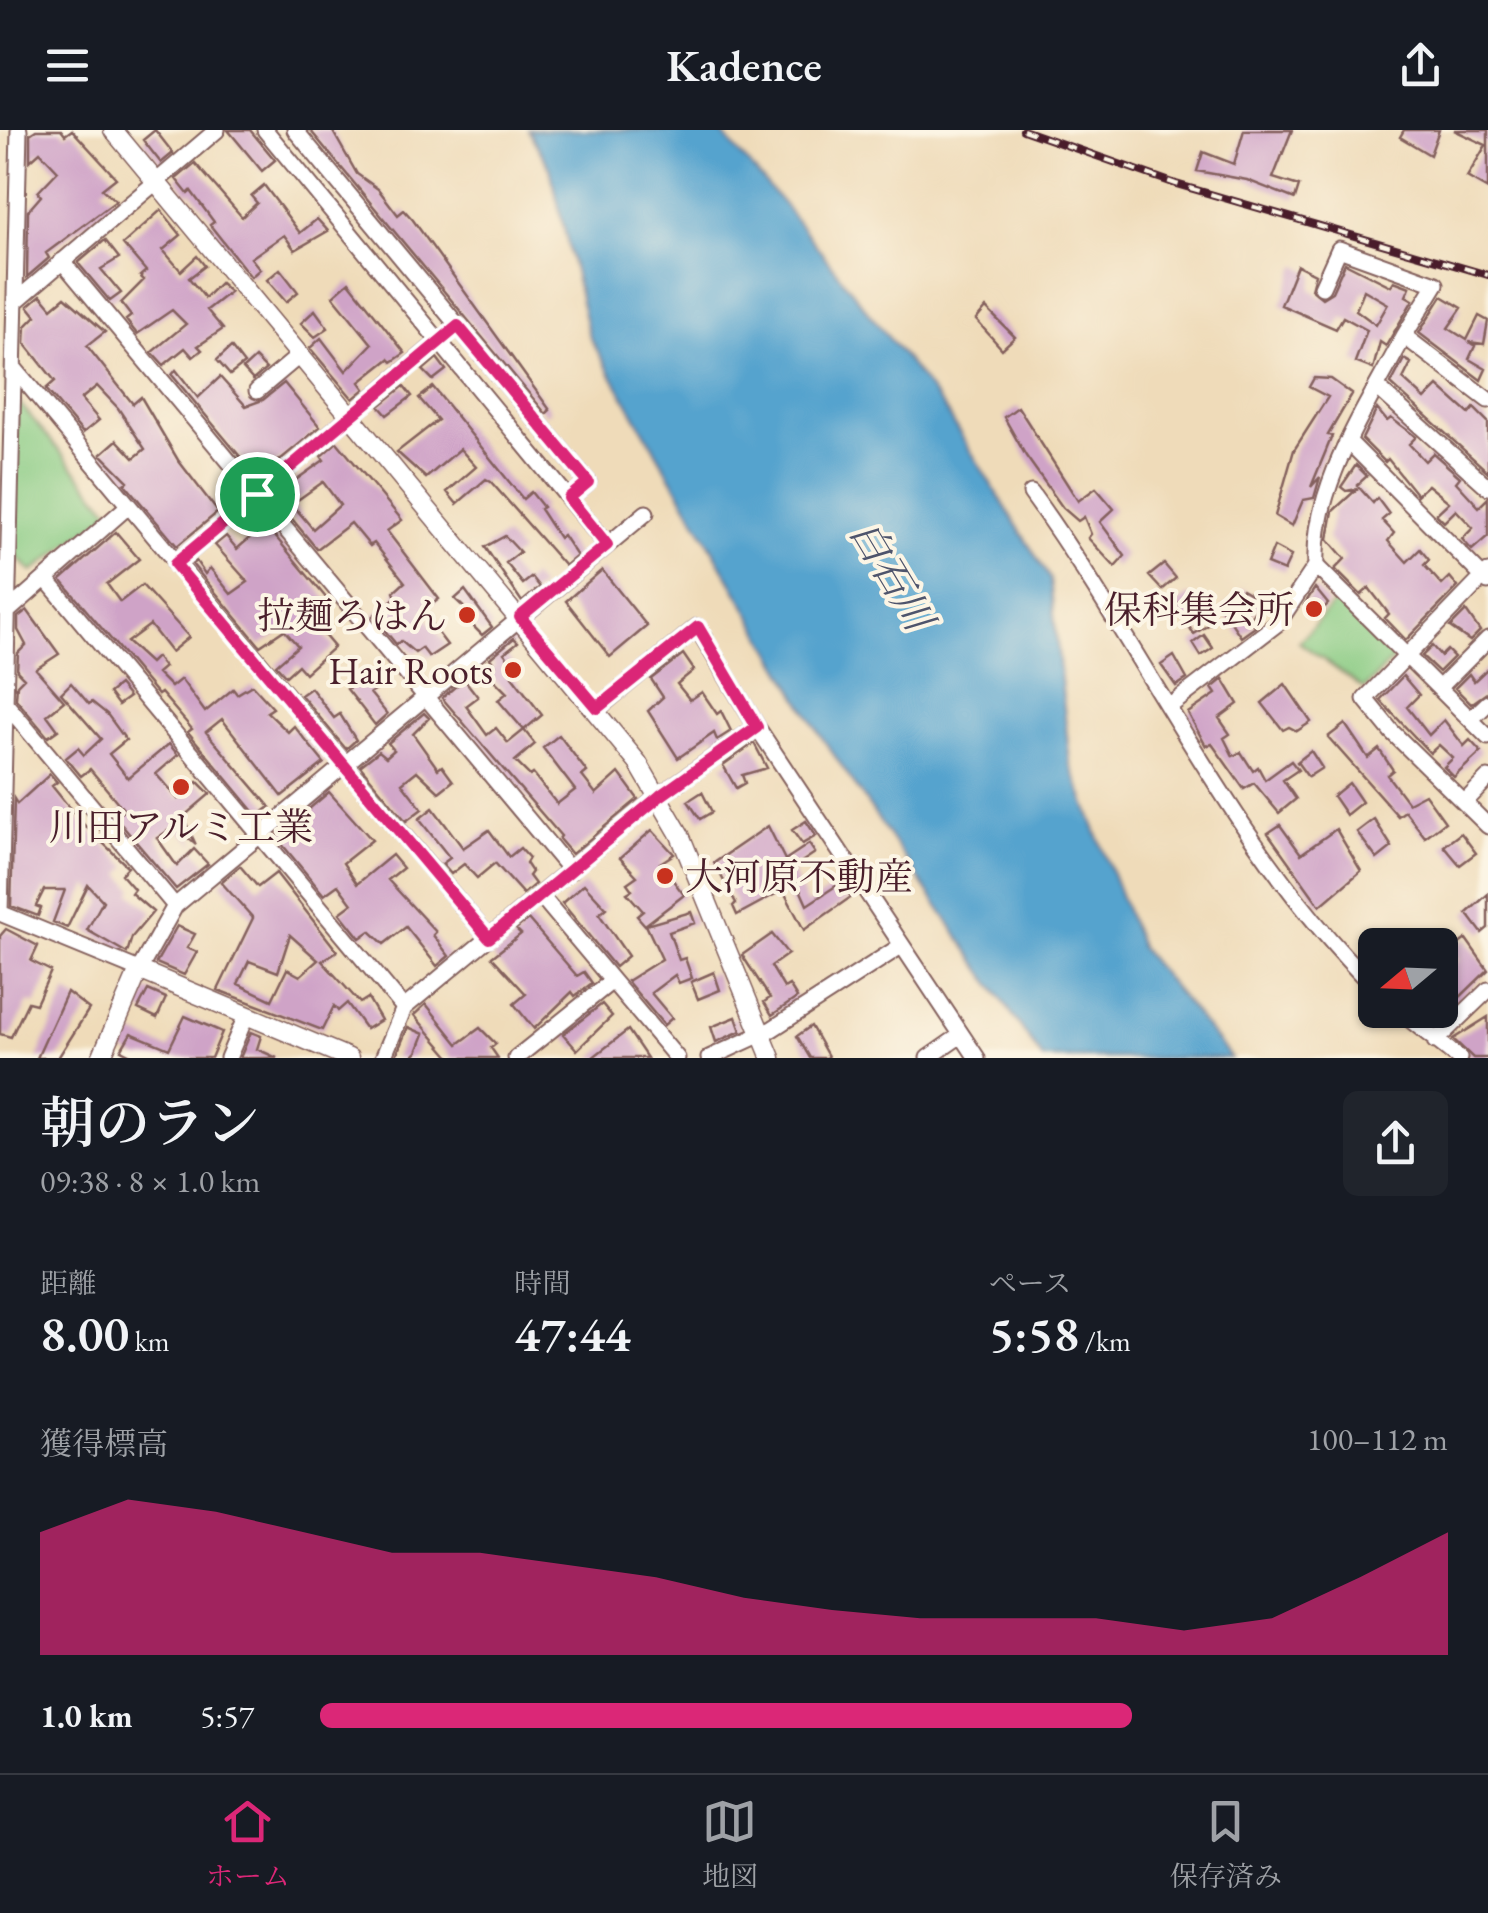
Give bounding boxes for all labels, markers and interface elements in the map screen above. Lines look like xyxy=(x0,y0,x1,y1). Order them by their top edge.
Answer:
text: Kadence xyxy=(666,36,822,94)
icon: menu xyxy=(40,38,95,93)
icon: share xyxy=(1393,38,1448,93)
pin xyxy=(215,452,300,537)
icon: arrive xyxy=(230,467,285,522)
water label: 白石川 xyxy=(839,510,947,643)
place label: 保科集会所 xyxy=(1104,585,1294,634)
place label: 拉麺ろはん xyxy=(257,591,447,640)
marker: 保科集会所 xyxy=(1303,598,1325,620)
marker: 拉麺ろはん xyxy=(456,604,478,626)
place label: Hair Roots xyxy=(329,646,493,695)
marker: Hair Roots xyxy=(502,659,524,681)
marker: 川田アルミ工業 xyxy=(170,776,192,798)
place label: 川田アルミ工業 xyxy=(49,802,313,851)
place label: 大河原不動産 xyxy=(685,852,913,901)
marker: 大河原不動産 xyxy=(654,865,676,887)
north arrow xyxy=(1358,928,1458,1028)
map controls xyxy=(1358,928,1458,1028)
text: 朝のラン xyxy=(40,1087,260,1158)
button: share xyxy=(1343,1091,1448,1196)
text: 09:38 · 8 × 1.0 km xyxy=(40,1160,260,1202)
text: 距離 xyxy=(40,1265,96,1301)
text: 時間 xyxy=(514,1265,570,1301)
text: ペース xyxy=(989,1265,1071,1301)
text: 8.00 xyxy=(40,1301,129,1366)
text: 47:44 xyxy=(514,1301,630,1366)
text: 5:58 xyxy=(989,1301,1079,1366)
text: km xyxy=(129,1323,170,1359)
text: /km xyxy=(1079,1323,1131,1359)
text: 100–112 m xyxy=(1307,1418,1448,1460)
text: 獲得標高 xyxy=(40,1423,168,1465)
text: 1.0 km xyxy=(40,1695,133,1737)
text: 5:57 xyxy=(200,1695,254,1737)
tab: ホーム xyxy=(206,1794,290,1894)
tab: 地図 xyxy=(702,1794,758,1894)
tab: 保存済み xyxy=(1170,1794,1282,1894)

